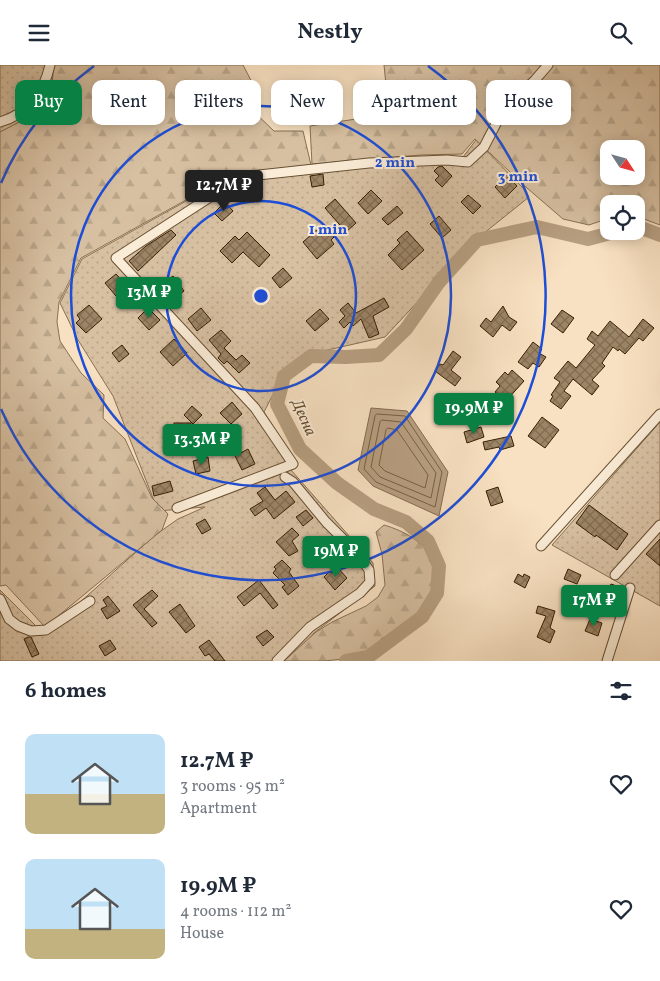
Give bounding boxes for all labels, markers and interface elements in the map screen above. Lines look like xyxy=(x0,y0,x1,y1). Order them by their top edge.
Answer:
text: Nestly xyxy=(297,17,363,48)
icon: menu xyxy=(25,19,53,47)
icon: search xyxy=(607,19,635,47)
chip: Buy xyxy=(15,80,82,125)
chip: Rent xyxy=(92,80,165,125)
chip: Filters xyxy=(175,80,261,125)
chip: New xyxy=(271,80,343,125)
chip: Apartment xyxy=(353,80,476,125)
chip: House xyxy=(486,80,571,125)
north arrow xyxy=(600,140,645,185)
map controls xyxy=(600,140,645,240)
text: 2 min xyxy=(375,153,415,174)
text: 3 min xyxy=(498,167,538,188)
pin: 12.7M ₽ xyxy=(178,169,270,212)
text: 12.7M ₽ xyxy=(196,175,252,197)
button: locate xyxy=(600,195,645,240)
text: 1 min xyxy=(309,220,347,241)
pin: 13M ₽ xyxy=(114,277,184,319)
text: 13M ₽ xyxy=(127,282,171,304)
centre of rings xyxy=(252,287,270,305)
pin: 19.9M ₽ xyxy=(428,393,520,435)
water label: Десна xyxy=(285,395,321,440)
text: 19.9M ₽ xyxy=(445,398,503,420)
pin: 13.3M ₽ xyxy=(156,423,248,466)
text: 13.3M ₽ xyxy=(174,429,230,451)
pin: 19M ₽ xyxy=(301,535,371,578)
text: 19M ₽ xyxy=(314,541,358,563)
pin: 17M ₽ xyxy=(559,585,629,627)
text: 17M ₽ xyxy=(572,590,616,612)
text: 6 homes xyxy=(25,677,106,706)
icon: filters xyxy=(607,677,635,705)
text: 12.7M ₽ xyxy=(180,747,254,776)
icon: home xyxy=(65,754,125,814)
icon: heart xyxy=(607,770,635,798)
text: 3 rooms · 95 m² xyxy=(180,776,285,798)
text: Apartment xyxy=(180,798,257,820)
text: 19.9M ₽ xyxy=(180,872,256,901)
icon: home xyxy=(65,879,125,939)
icon: heart xyxy=(607,895,635,923)
text: 4 rooms · 112 m² xyxy=(180,901,291,923)
text: House xyxy=(180,923,224,945)

